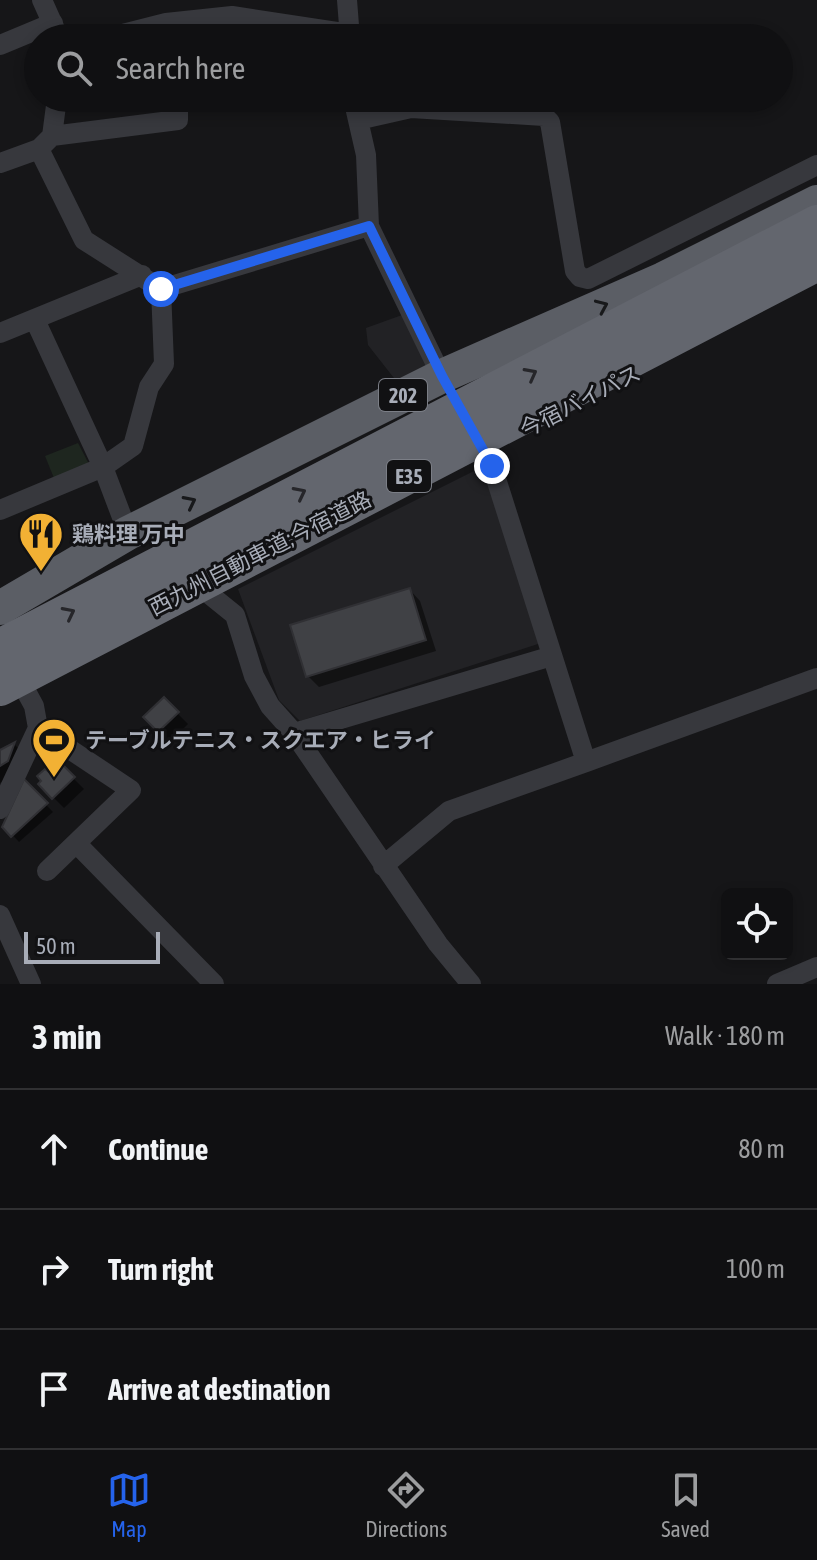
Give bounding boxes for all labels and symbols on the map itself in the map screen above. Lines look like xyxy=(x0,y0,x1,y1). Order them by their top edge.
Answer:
route start xyxy=(143,271,179,307)
one-way arrow xyxy=(594,300,608,316)
street label: 今宿バイパス xyxy=(515,360,645,442)
one-way arrow xyxy=(523,368,538,383)
road number: 202 xyxy=(379,379,427,411)
route end xyxy=(474,448,510,484)
road number: E35 xyxy=(387,460,431,492)
street label: 西九州自動車道;今宿道路 xyxy=(145,486,375,620)
one-way arrow xyxy=(292,488,307,503)
one-way arrow xyxy=(182,496,197,511)
restaurant icon: 鶏料理 万中 xyxy=(17,510,65,573)
place label: 鶏料理 万中 xyxy=(72,521,185,547)
one-way arrow xyxy=(61,607,76,622)
sports icon: テーブルテニス・スクエア・ヒライ xyxy=(30,716,78,779)
place label: テーブルテニス・スクエア・ヒライ xyxy=(85,727,436,753)
scale bar xyxy=(24,928,160,964)

